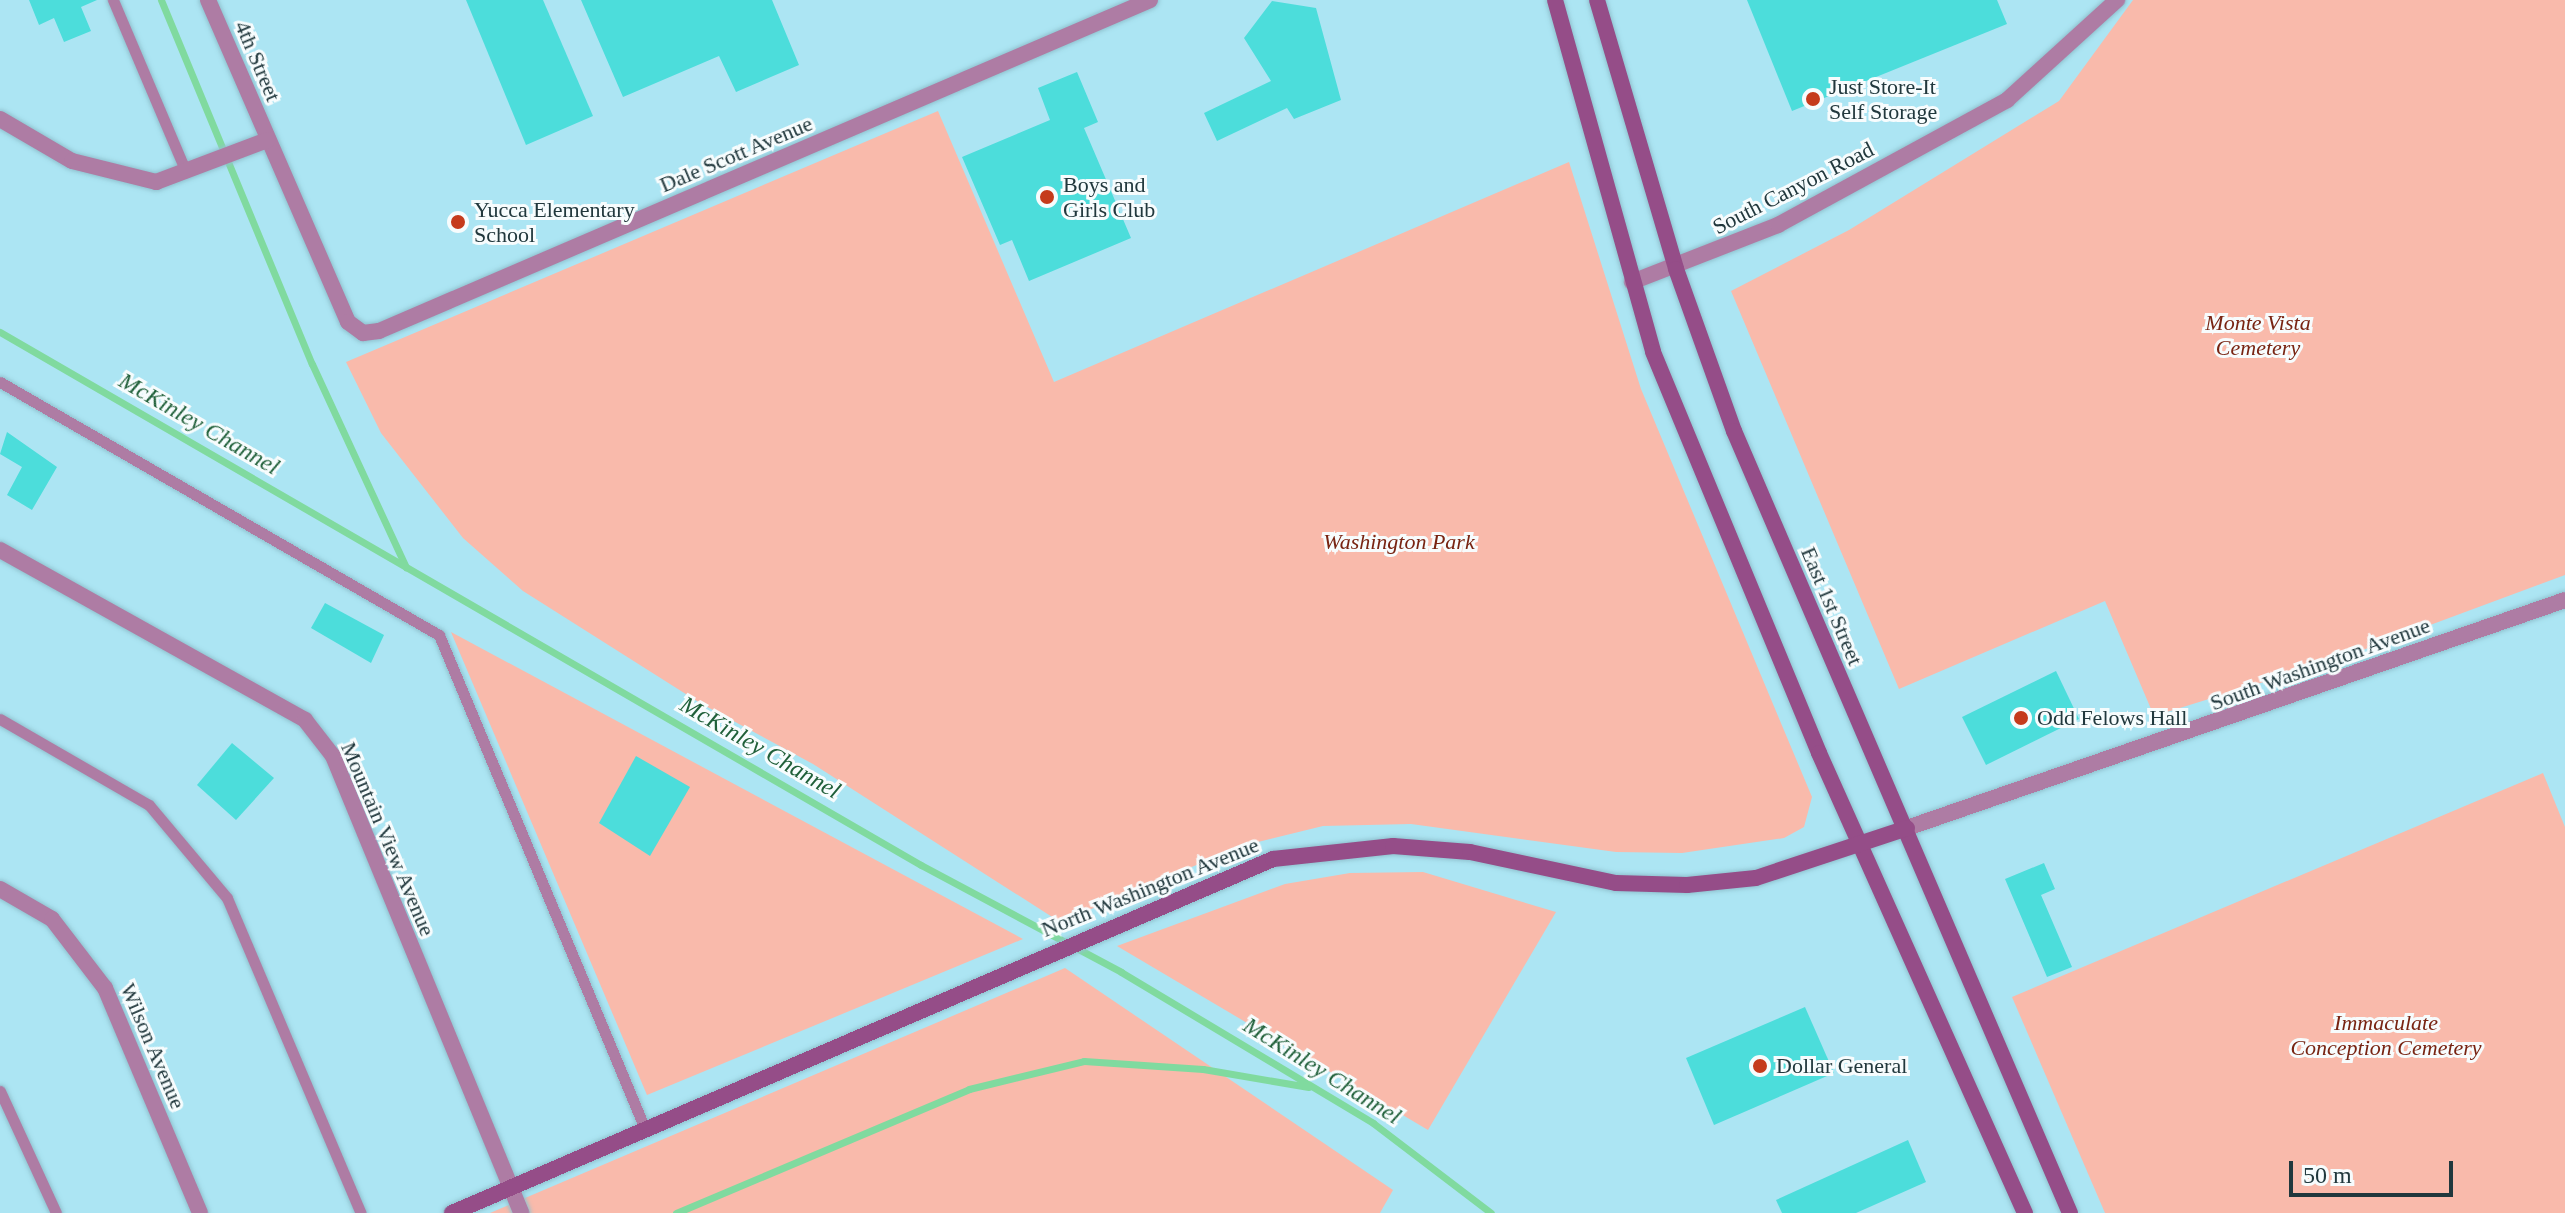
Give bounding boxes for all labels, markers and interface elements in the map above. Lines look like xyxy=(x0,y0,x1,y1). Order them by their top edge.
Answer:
street label: 4th Street xyxy=(229,17,287,105)
place label: Just Store-It Self Storage xyxy=(1829,73,1937,124)
marker: Just Store-It Self Storage xyxy=(1804,90,1822,108)
street label: Dale Scott Avenue xyxy=(655,110,817,198)
street label: South Canyon Road xyxy=(1708,136,1878,240)
place label: Boys and Girls Club xyxy=(1063,171,1155,222)
marker: Boys and Girls Club xyxy=(1038,188,1056,206)
place label: Yucca Elementary School xyxy=(474,196,635,248)
marker: Yucca Elementary School xyxy=(449,213,467,231)
park label: Monte Vista Cemetery xyxy=(2205,309,2311,360)
water label: McKinley Channel xyxy=(114,366,284,482)
park label: Washington Park xyxy=(1323,529,1475,555)
street label: East 1st Street xyxy=(1795,543,1869,669)
street label: South Washington Avenue xyxy=(2206,612,2434,716)
water label: McKinley Channel xyxy=(675,690,845,806)
place label: Odd Felows Hall xyxy=(2037,705,2187,731)
marker: Odd Felows Hall xyxy=(2012,709,2030,727)
street label: Mountain View Avenue xyxy=(335,737,441,941)
street label: North Washington Avenue xyxy=(1037,831,1263,943)
street label: Wilson Avenue xyxy=(114,979,192,1113)
park label: Immaculate Conception Cemetery xyxy=(2290,1009,2482,1060)
water label: McKinley Channel xyxy=(1238,1011,1406,1131)
place label: Dollar General xyxy=(1776,1053,1907,1079)
marker: Dollar General xyxy=(1751,1057,1769,1075)
scale bar xyxy=(2293,1145,2457,1195)
text: 50 m xyxy=(2303,1162,2352,1188)

